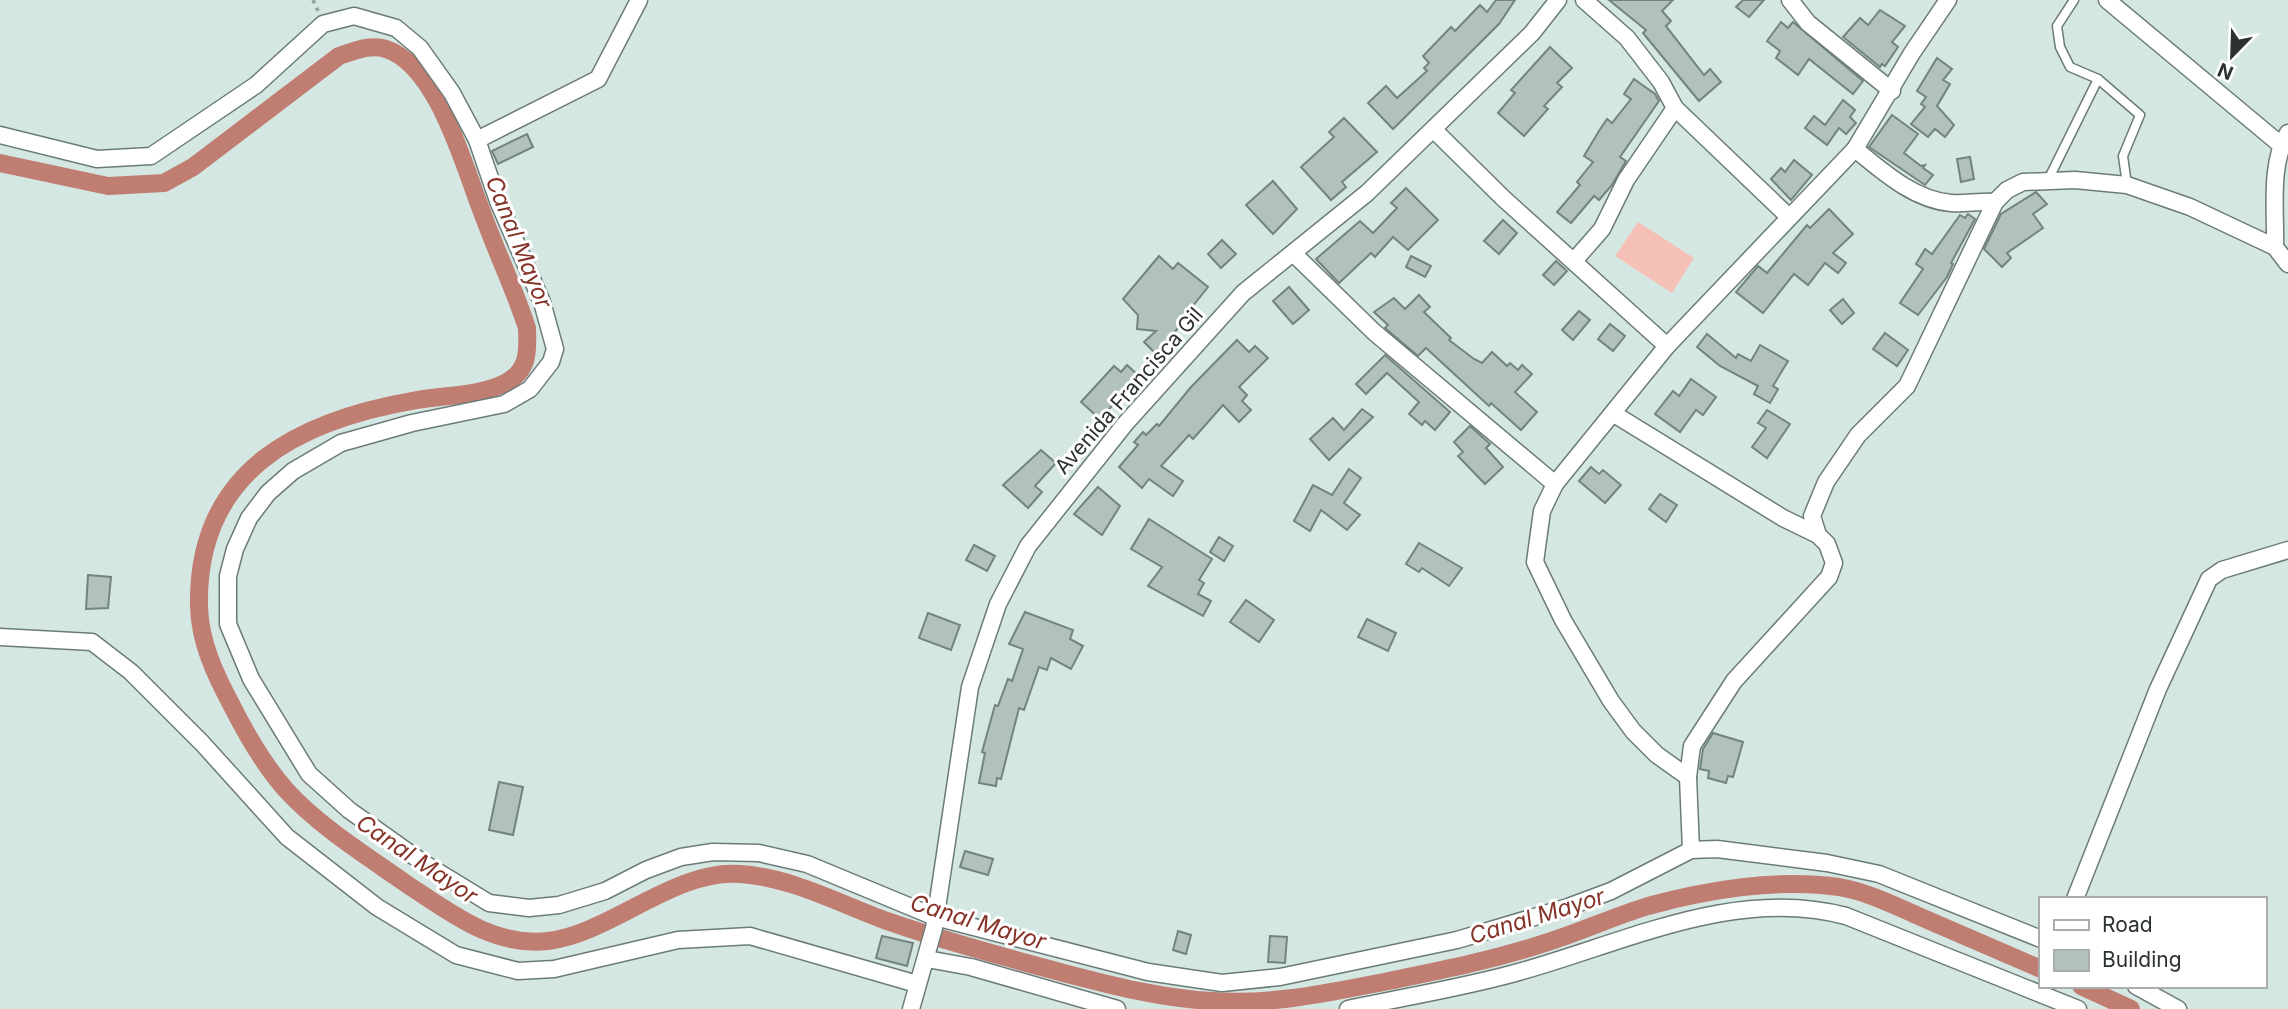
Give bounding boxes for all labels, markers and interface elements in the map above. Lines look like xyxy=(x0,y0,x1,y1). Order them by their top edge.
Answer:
north arrow xyxy=(2197,21,2267,91)
text: N xyxy=(2214,58,2237,85)
water label: Canal Mayor xyxy=(480,172,559,313)
street label: Avenida Francisca Gil xyxy=(1049,302,1208,479)
water label: Canal Mayor xyxy=(351,808,484,911)
water label: Canal Mayor xyxy=(1466,882,1609,950)
water label: Canal Mayor xyxy=(907,888,1050,956)
legend xyxy=(2039,897,2267,988)
text: Road xyxy=(2102,912,2153,937)
text: Building xyxy=(2102,947,2182,972)

